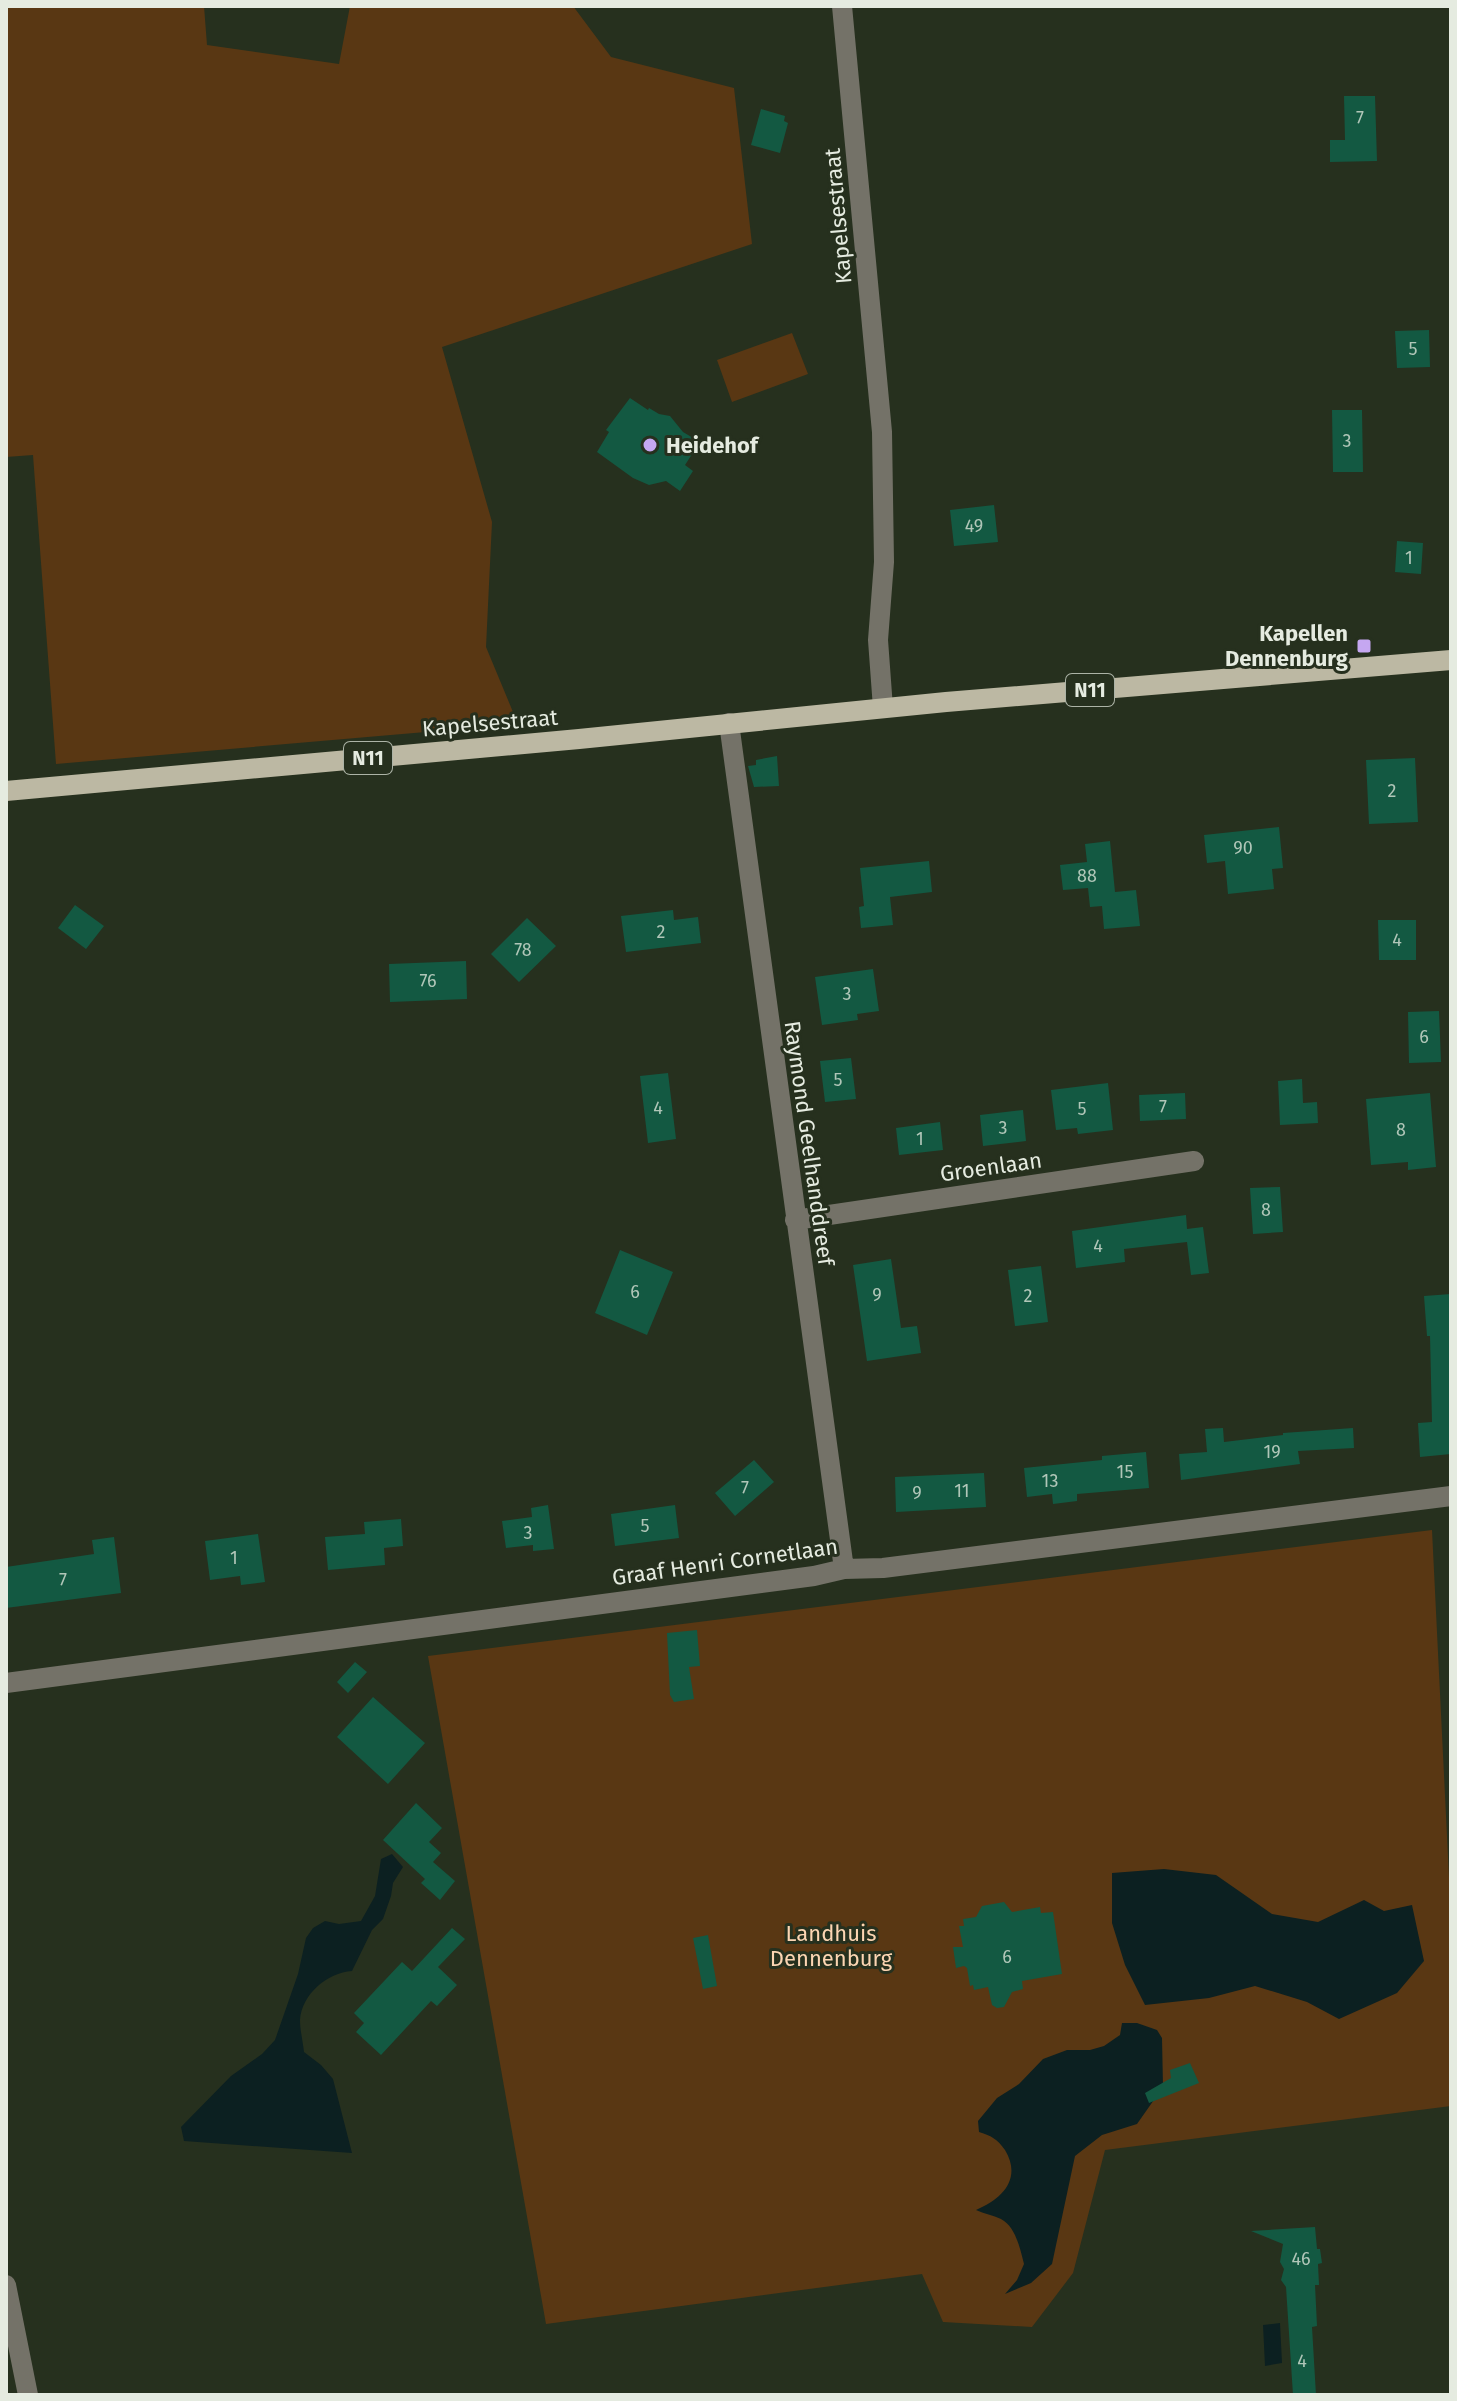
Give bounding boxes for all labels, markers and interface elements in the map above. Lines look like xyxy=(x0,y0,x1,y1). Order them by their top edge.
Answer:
house number: 7 xyxy=(1356,107,1364,129)
street label: Kapelsestraat xyxy=(819,147,857,285)
house number: 5 xyxy=(1408,338,1418,360)
house number: 3 xyxy=(1343,430,1351,452)
place label: Heidehof xyxy=(666,432,760,459)
marker: Heidehof xyxy=(641,436,659,454)
house number: 49 xyxy=(965,515,983,537)
house number: 1 xyxy=(1405,547,1413,569)
place label: Kapellen Dennenburg xyxy=(1225,620,1349,672)
marker: Kapellen Dennenburg xyxy=(1355,637,1373,655)
road number: N11 xyxy=(1066,674,1114,706)
street label: Kapelsestraat xyxy=(421,704,559,742)
road number: N11 xyxy=(344,742,392,774)
house number: 2 xyxy=(1388,780,1397,802)
house number: 90 xyxy=(1233,837,1253,859)
house number: 88 xyxy=(1077,865,1097,887)
house number: 2 xyxy=(657,921,666,943)
house number: 4 xyxy=(1392,929,1402,951)
house number: 78 xyxy=(514,939,532,961)
house number: 76 xyxy=(419,970,437,992)
house number: 3 xyxy=(843,983,851,1005)
street label: Raymond Geelhanddreef xyxy=(778,1019,840,1269)
house number: 6 xyxy=(1419,1026,1429,1048)
house number: 5 xyxy=(833,1069,843,1091)
house number: 7 xyxy=(1159,1096,1167,1118)
house number: 4 xyxy=(653,1097,663,1119)
house number: 5 xyxy=(1077,1098,1087,1120)
house number: 3 xyxy=(999,1117,1007,1139)
house number: 8 xyxy=(1396,1119,1406,1141)
house number: 1 xyxy=(916,1128,924,1150)
street label: Groenlaan xyxy=(938,1146,1044,1188)
house number: 8 xyxy=(1261,1199,1271,1221)
house number: 4 xyxy=(1093,1235,1103,1257)
house number: 6 xyxy=(630,1281,640,1303)
house number: 9 xyxy=(872,1284,882,1306)
house number: 2 xyxy=(1024,1285,1033,1307)
house number: 19 xyxy=(1263,1441,1281,1463)
house number: 15 xyxy=(1117,1461,1133,1483)
house number: 13 xyxy=(1042,1470,1058,1492)
house number: 7 xyxy=(741,1477,749,1499)
house number: 11 xyxy=(954,1480,970,1502)
house number: 9 xyxy=(912,1482,922,1504)
house number: 5 xyxy=(640,1515,650,1537)
house number: 3 xyxy=(524,1522,532,1544)
street label: Graaf Henri Cornetlaan xyxy=(610,1533,840,1591)
house number: 1 xyxy=(230,1547,238,1569)
house number: 7 xyxy=(59,1569,67,1591)
park label: Landhuis Dennenburg xyxy=(770,1920,893,1972)
house number: 6 xyxy=(1002,1946,1012,1968)
house number: 46 xyxy=(1291,2248,1311,2270)
house number: 4 xyxy=(1297,2350,1307,2372)

